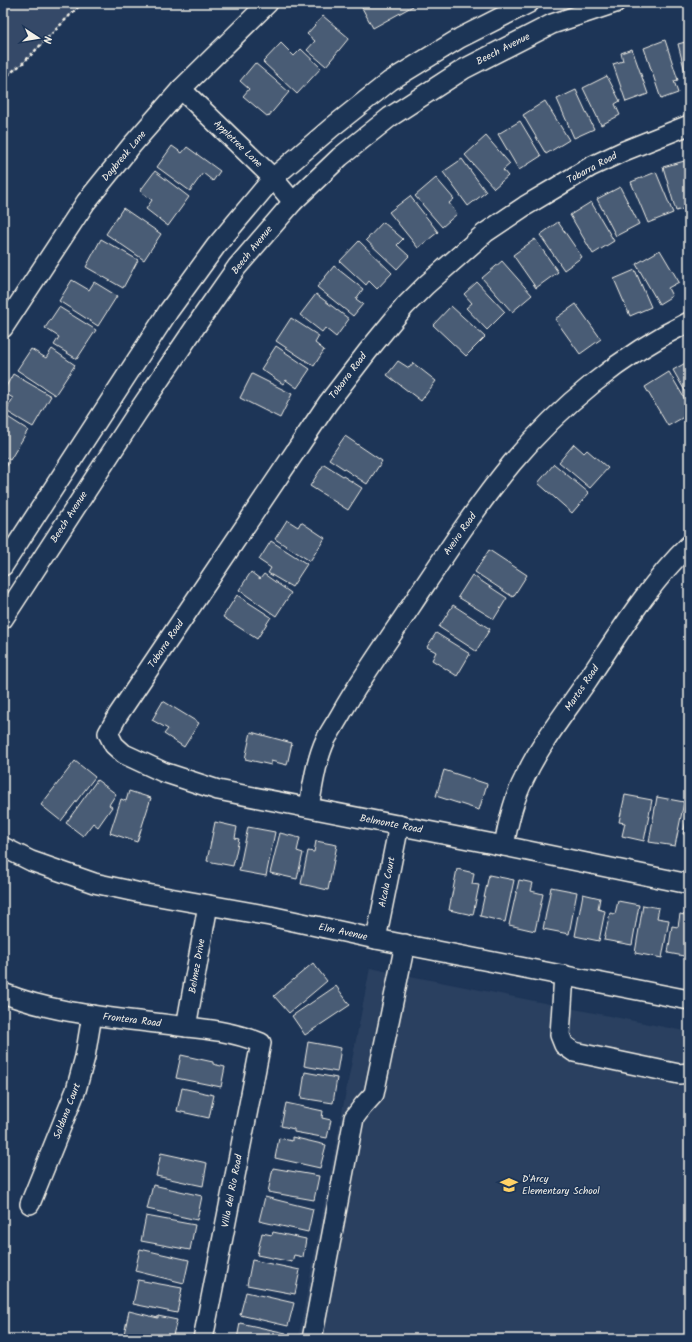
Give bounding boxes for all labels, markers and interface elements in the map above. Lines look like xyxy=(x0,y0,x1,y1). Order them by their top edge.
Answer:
north arrow xyxy=(18,18,58,58)
street label: Beech Avenue xyxy=(473,28,533,69)
text: N xyxy=(37,35,56,45)
street label: Appletree Lane xyxy=(210,116,266,172)
street label: Daybreak Lane xyxy=(98,127,150,185)
street label: Tobarra Road xyxy=(564,148,621,188)
street label: Beech Avenue xyxy=(227,222,277,278)
street label: Tobarra Road xyxy=(325,348,372,403)
street label: Beech Avenue xyxy=(46,488,92,546)
street label: Aveiro Road xyxy=(439,508,481,559)
street label: Tobarra Road xyxy=(144,616,189,671)
street label: Martos Road xyxy=(561,661,604,714)
street label: Belmonte Road xyxy=(358,810,425,838)
street label: Alcala Court xyxy=(374,855,400,909)
street label: Elm Avenue xyxy=(317,919,369,945)
street label: Belmez Drive xyxy=(184,937,210,995)
street label: Frontera Road xyxy=(102,1008,163,1032)
street label: Saldana Court xyxy=(49,1081,85,1141)
street label: Villa del Rio Road xyxy=(217,1152,247,1229)
place label: D'Arcy Elementary School xyxy=(522,1171,600,1199)
school or university icon: D'Arcy Elementary School xyxy=(499,1175,519,1195)

